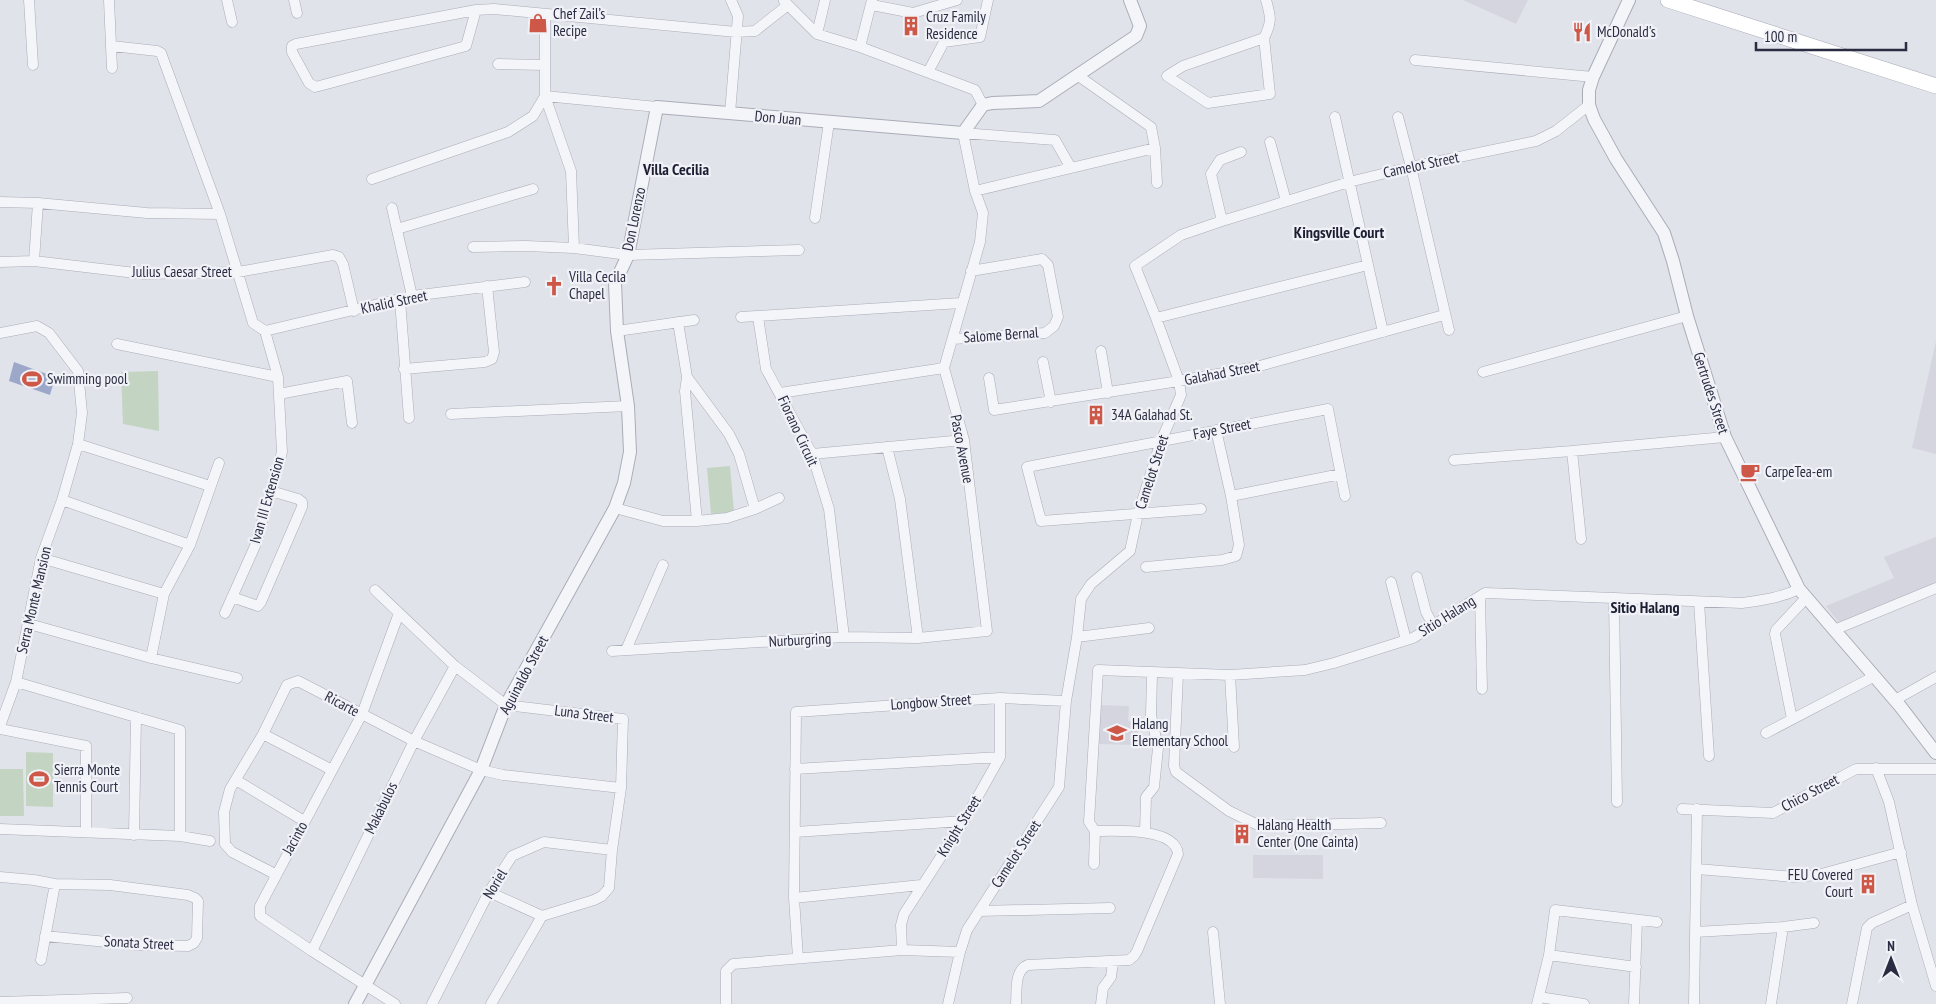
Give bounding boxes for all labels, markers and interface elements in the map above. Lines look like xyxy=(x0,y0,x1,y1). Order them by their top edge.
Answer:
place label: Chef Zail’s Recipe xyxy=(553,4,605,40)
place label: Cruz Family Residence xyxy=(926,7,986,43)
shop icon: Chef Zail’s Recipe xyxy=(527,12,549,34)
building icon: Cruz Family Residence xyxy=(900,15,922,37)
scale bar xyxy=(1756,20,1906,52)
restaurant icon: McDonald's xyxy=(1571,21,1593,43)
place label: McDonald's xyxy=(1597,22,1656,41)
text: 100 m xyxy=(1764,27,1797,46)
street label: Don Juan xyxy=(754,106,802,129)
street label: Camelot Street xyxy=(1381,147,1461,182)
district label: Villa Cecilia xyxy=(642,159,709,179)
street label: Don Lorenzo xyxy=(617,185,650,253)
district label: Kingsville Court xyxy=(1294,222,1385,242)
street label: Julius Caesar Street xyxy=(131,262,232,281)
place label: Villa Cecila Chapel xyxy=(568,267,626,303)
church icon: Villa Cecila Chapel xyxy=(543,275,565,297)
street label: Khalid Street xyxy=(359,285,429,318)
street label: Salome Bernal xyxy=(963,322,1040,347)
street label: Gertrudes Street xyxy=(1689,350,1734,436)
street label: Galahad Street xyxy=(1183,356,1261,389)
sports icon: Swimming pool xyxy=(21,368,43,390)
place label: Swimming pool xyxy=(47,369,128,388)
street label: Fiorano Circuit xyxy=(774,392,823,469)
building icon: 34A Galahad St. xyxy=(1085,404,1107,426)
place label: 34A Galahad St. xyxy=(1111,405,1193,424)
street label: Pasco Avenue xyxy=(947,413,978,485)
street label: Faye Street xyxy=(1191,414,1252,443)
street label: Camelot Street xyxy=(1131,432,1172,511)
street label: Ivan III Extension xyxy=(245,454,288,546)
cafe icon: CarpeTea-em xyxy=(1739,461,1761,483)
place label: CarpeTea-em xyxy=(1765,462,1832,481)
street label: Serra Monte Mansion xyxy=(12,544,55,655)
street label: Sitio Halang xyxy=(1415,591,1479,640)
district label: Sitio Halang xyxy=(1610,597,1680,617)
street label: Nurburgring xyxy=(768,628,832,651)
street label: Aguinaldo Street xyxy=(495,632,552,717)
street label: Ricarte xyxy=(322,687,363,721)
street label: Longbow Street xyxy=(890,689,972,714)
street label: Luna Street xyxy=(553,700,615,727)
place label: Halang Elementary School xyxy=(1132,714,1229,750)
school or university icon: Halang Elementary School xyxy=(1106,722,1128,744)
place label: Sierra Monte Tennis Court xyxy=(54,760,120,796)
sports icon: Sierra Monte Tennis Court xyxy=(28,768,50,790)
street label: Chico Street xyxy=(1778,769,1842,816)
street label: Makabulos xyxy=(360,779,401,837)
street label: Knight Street xyxy=(932,792,985,860)
place label: Halang Health Center (One Cainta) xyxy=(1257,815,1358,851)
street label: Camelot Street xyxy=(987,816,1045,891)
street label: Jacinto xyxy=(277,818,311,859)
building icon: Halang Health Center (One Cainta) xyxy=(1231,823,1253,845)
street label: Noriel xyxy=(478,865,511,902)
place label: FEU Covered Court xyxy=(1788,865,1853,901)
building icon: FEU Covered Court xyxy=(1857,873,1879,895)
street label: Sonata Street xyxy=(104,931,174,954)
north arrow xyxy=(1866,934,1916,984)
text: N xyxy=(1887,937,1895,955)

